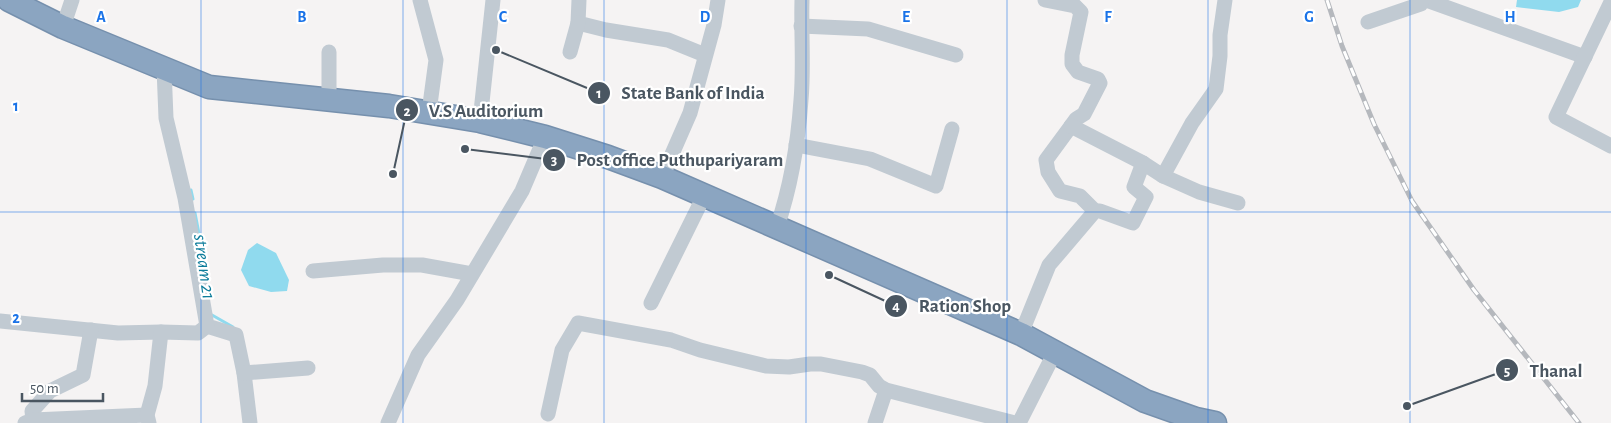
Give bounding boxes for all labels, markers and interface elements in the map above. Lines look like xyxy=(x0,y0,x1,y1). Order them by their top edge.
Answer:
text: A xyxy=(96,9,106,25)
text: B xyxy=(297,9,307,25)
text: C xyxy=(499,9,508,25)
text: D xyxy=(700,9,711,25)
text: E xyxy=(902,9,910,25)
text: F xyxy=(1104,9,1112,25)
text: G xyxy=(1304,9,1314,25)
text: H xyxy=(1504,9,1516,25)
callout: State Bank of India xyxy=(586,76,775,110)
text: State Bank of India xyxy=(621,84,765,103)
text: 1 xyxy=(596,86,602,101)
callout: V.S Auditorium xyxy=(394,93,554,127)
text: 1 xyxy=(13,98,19,114)
text: V.S Auditorium xyxy=(429,102,543,121)
text: 2 xyxy=(403,104,411,119)
callout: Post office Puthupariyaram xyxy=(542,143,794,177)
text: Post office Puthupariyaram xyxy=(577,151,783,170)
text: 3 xyxy=(551,153,557,168)
water label: stream 21 xyxy=(190,232,218,301)
callout: Ration Shop xyxy=(883,289,1021,323)
text: Ration Shop xyxy=(919,297,1011,316)
text: 4 xyxy=(892,299,900,314)
text: 2 xyxy=(12,310,20,326)
callout: Thanal xyxy=(1494,353,1592,387)
text: Thanal xyxy=(1530,362,1582,381)
text: 5 xyxy=(1504,364,1510,379)
scale bar xyxy=(22,370,104,402)
text: 50 m xyxy=(30,381,59,396)

